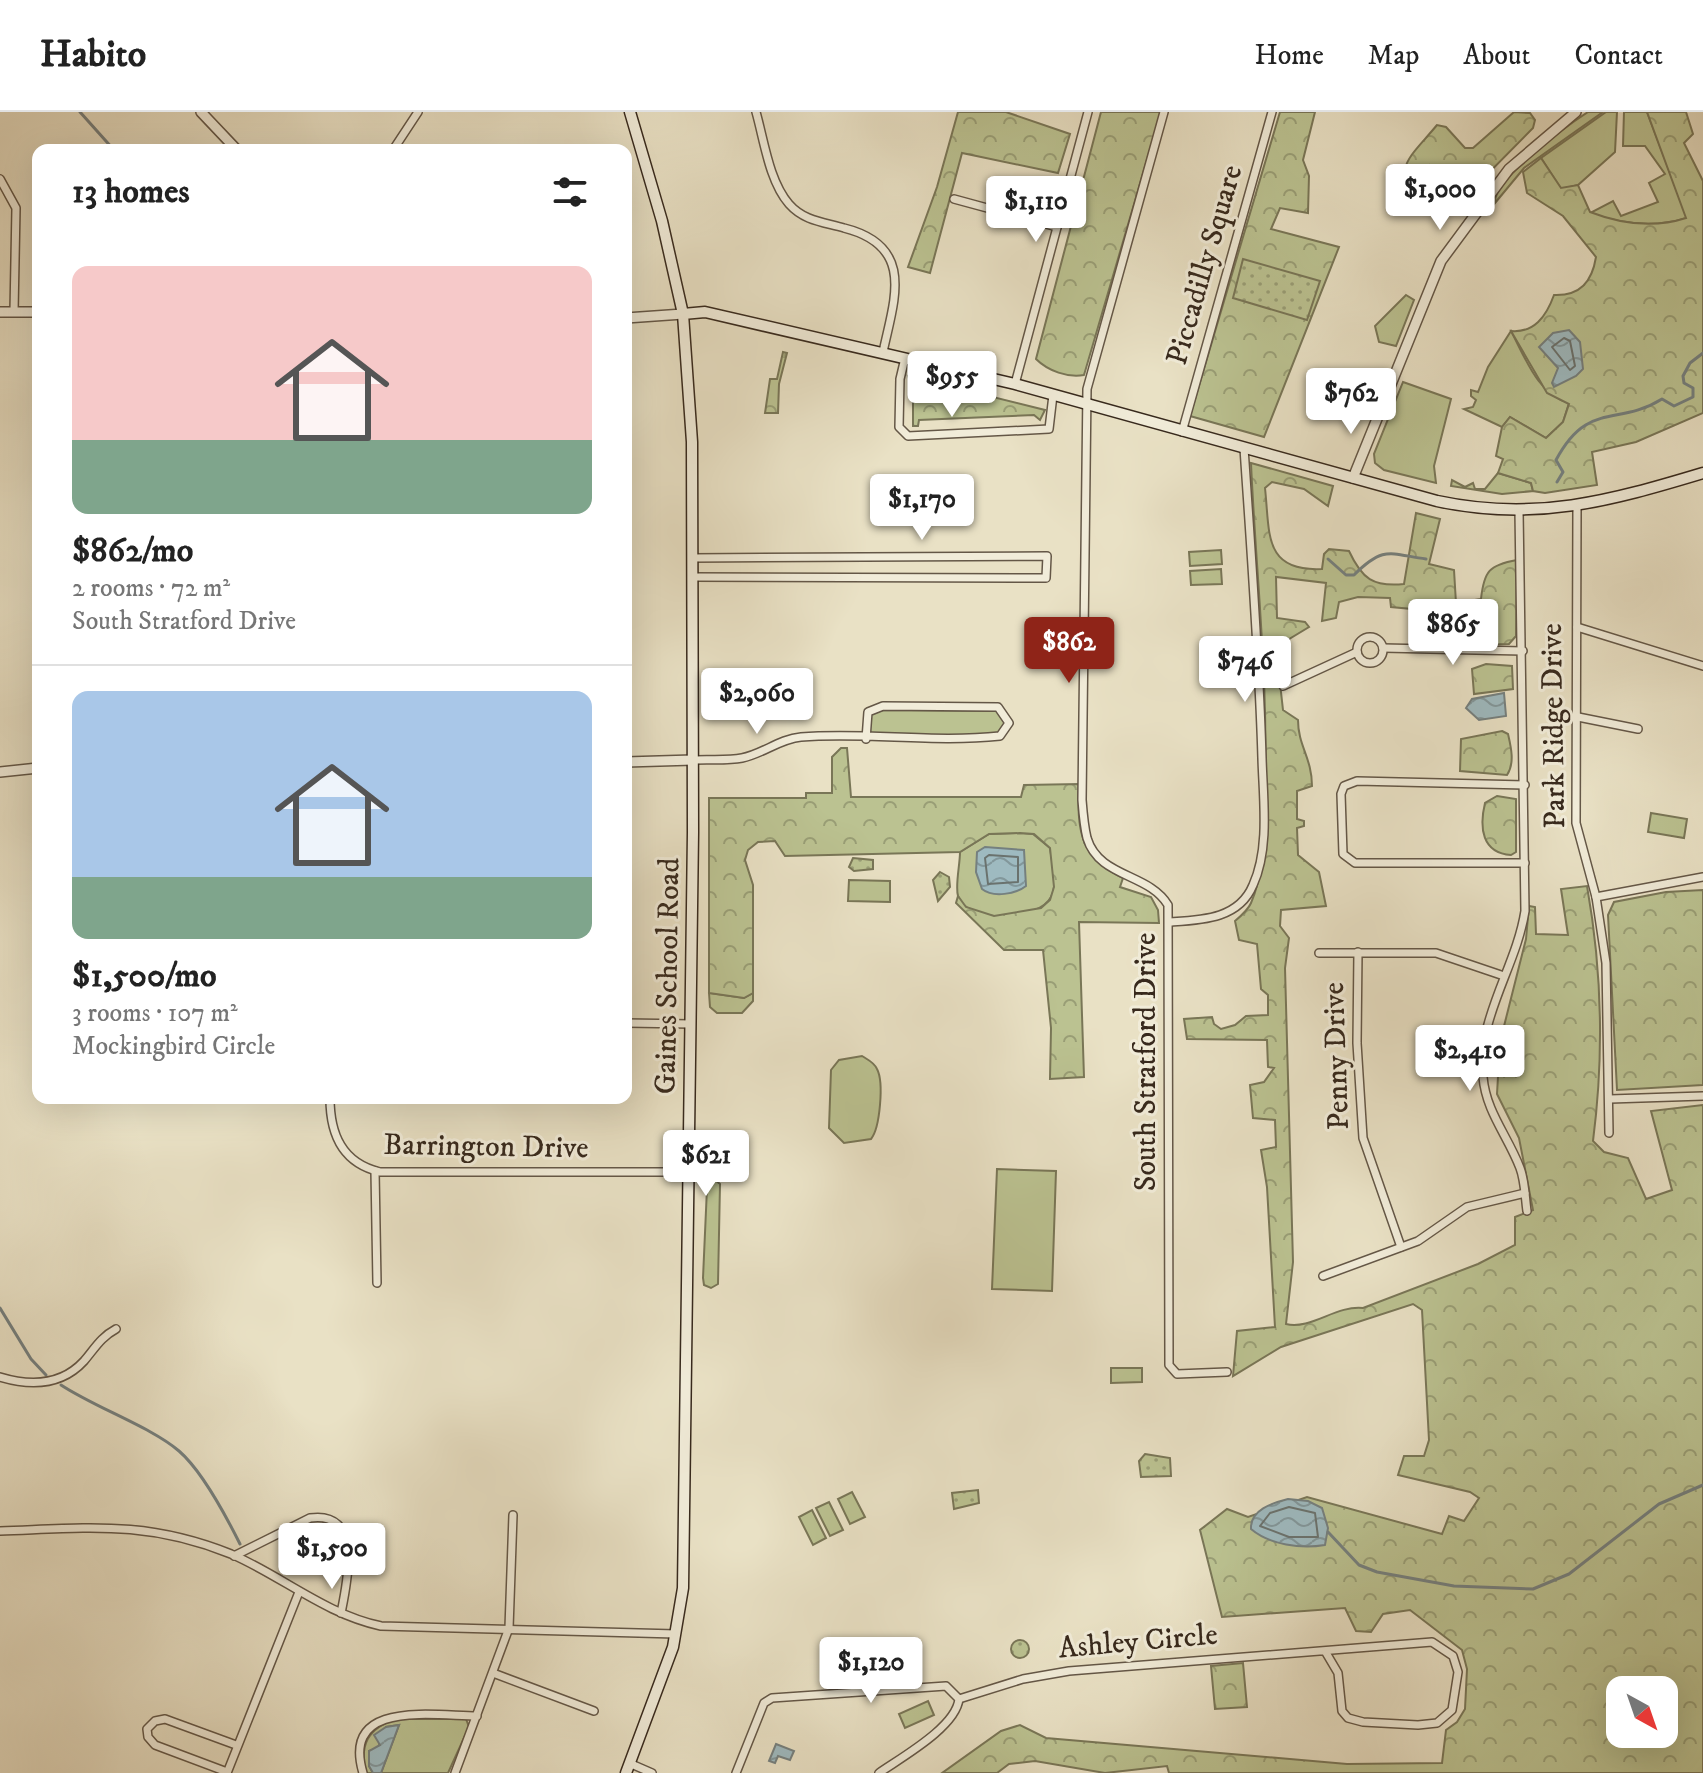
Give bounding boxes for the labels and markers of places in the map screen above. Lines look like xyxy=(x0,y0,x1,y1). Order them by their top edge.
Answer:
pin: $1,000 xyxy=(1375,164,1505,232)
pin: $1,110 xyxy=(971,176,1101,244)
pin: $955 xyxy=(905,351,999,419)
pin: $762 xyxy=(1304,368,1398,436)
pin: $1,170 xyxy=(857,474,987,542)
pin: $865 xyxy=(1406,599,1500,667)
pin: $862 xyxy=(1022,617,1116,685)
pin: $746 xyxy=(1198,636,1292,704)
pin: $2,060 xyxy=(692,668,822,736)
pin: $2,410 xyxy=(1405,1025,1535,1093)
pin: $621 xyxy=(659,1130,753,1198)
pin: $1,500 xyxy=(267,1523,397,1591)
pin: $1,120 xyxy=(806,1637,936,1705)

